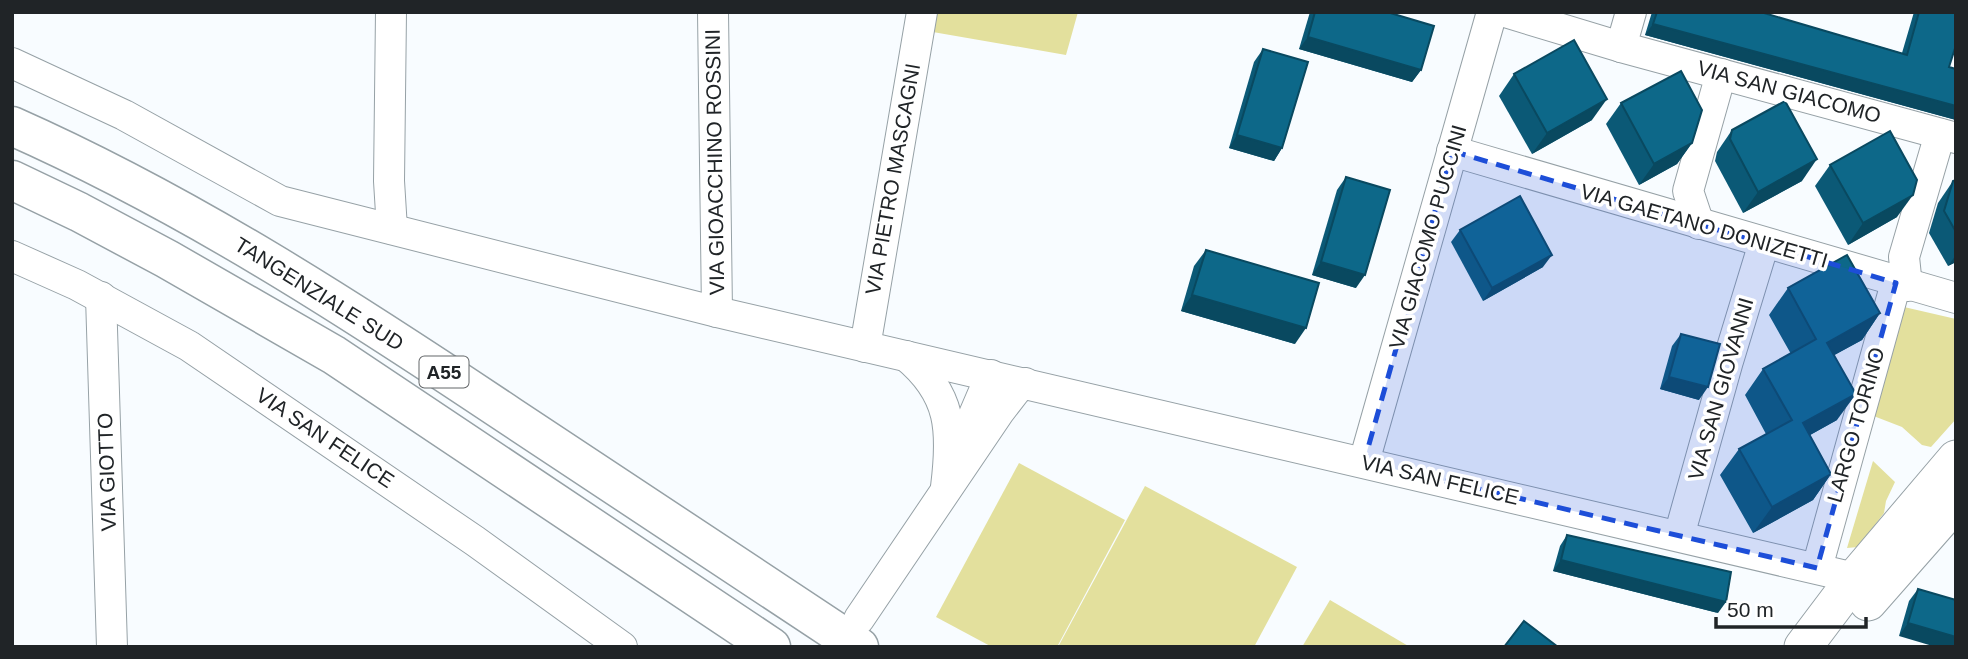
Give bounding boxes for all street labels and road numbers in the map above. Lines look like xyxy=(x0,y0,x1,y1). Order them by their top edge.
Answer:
street label: VIA GIOACCHINO ROSSINI xyxy=(701,29,728,295)
street label: VIA SAN GIACOMO xyxy=(1695,56,1883,127)
street label: VIA PIETRO MASCAGNI xyxy=(861,61,924,296)
street label: VIA GIACOMO PUCCINI xyxy=(1384,122,1471,352)
street label: VIA GAETANO DONIZETTI xyxy=(1578,179,1830,272)
street label: TANGENZIALE SUD xyxy=(231,232,408,355)
street label: VIA SAN GIOVANNI xyxy=(1683,295,1758,483)
street label: LARGO TORINO xyxy=(1822,345,1889,505)
road number: A55 xyxy=(420,356,468,388)
street label: VIA SAN FELICE xyxy=(252,383,398,492)
street label: VIA GIOTTO xyxy=(93,412,120,532)
street label: VIA SAN FELICE xyxy=(1359,450,1521,509)

